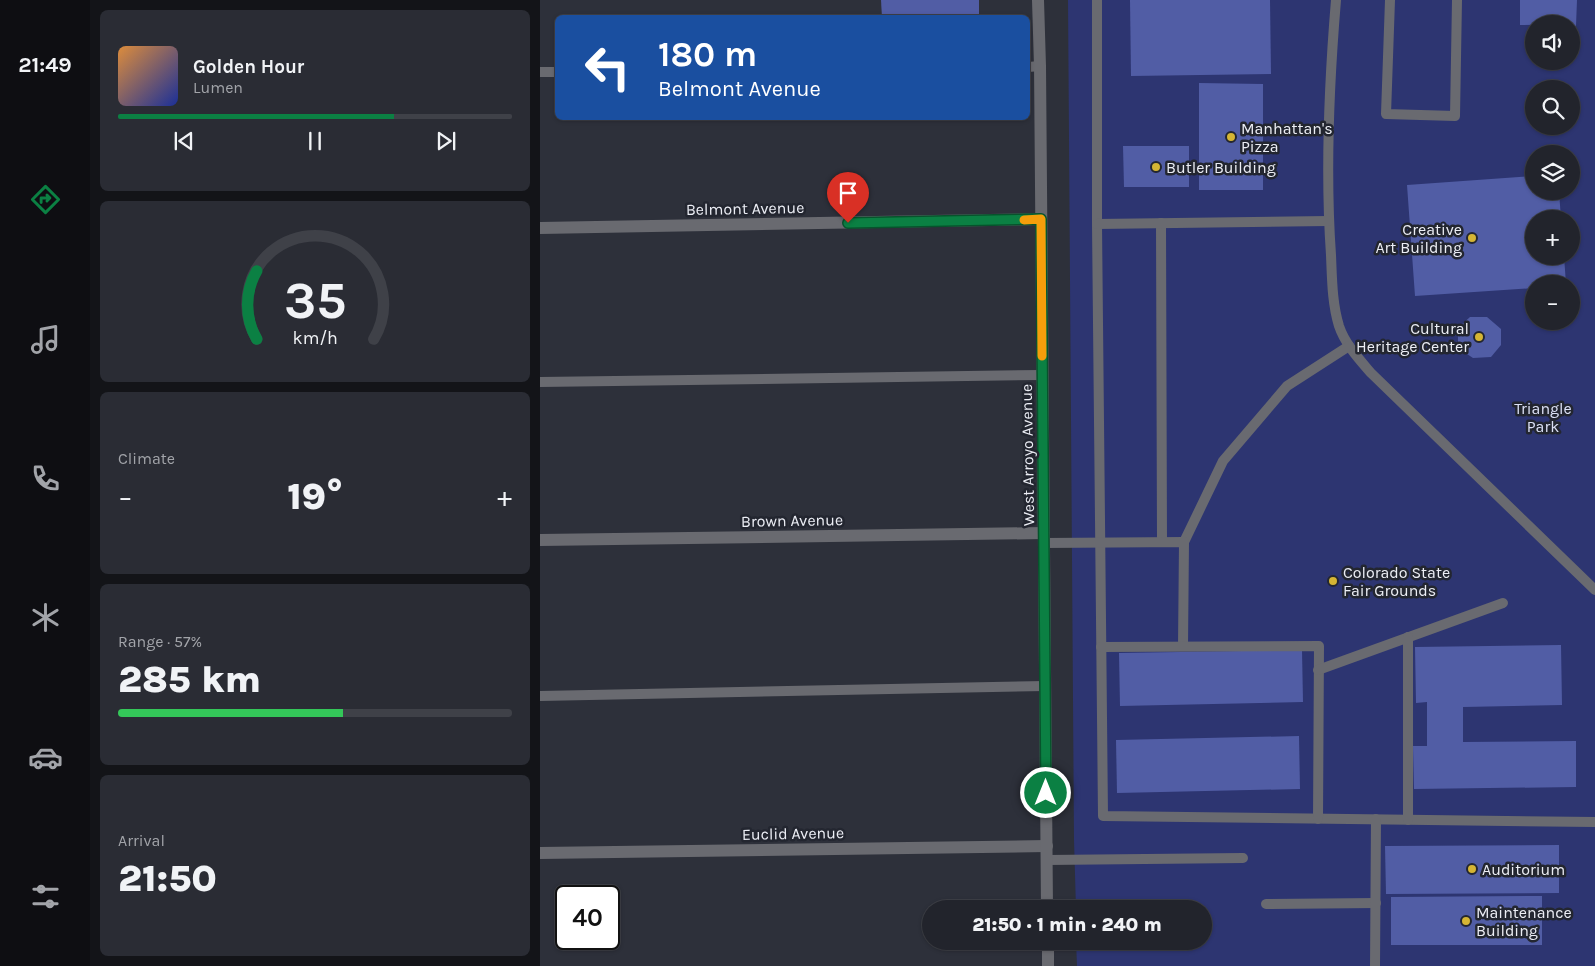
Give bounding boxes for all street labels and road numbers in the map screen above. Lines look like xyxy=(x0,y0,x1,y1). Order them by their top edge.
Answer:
street label: Belmont Avenue xyxy=(686,198,804,219)
street label: West Arroyo Avenue xyxy=(1017,384,1038,526)
street label: Brown Avenue xyxy=(741,510,843,531)
street label: Euclid Avenue xyxy=(742,823,844,844)

